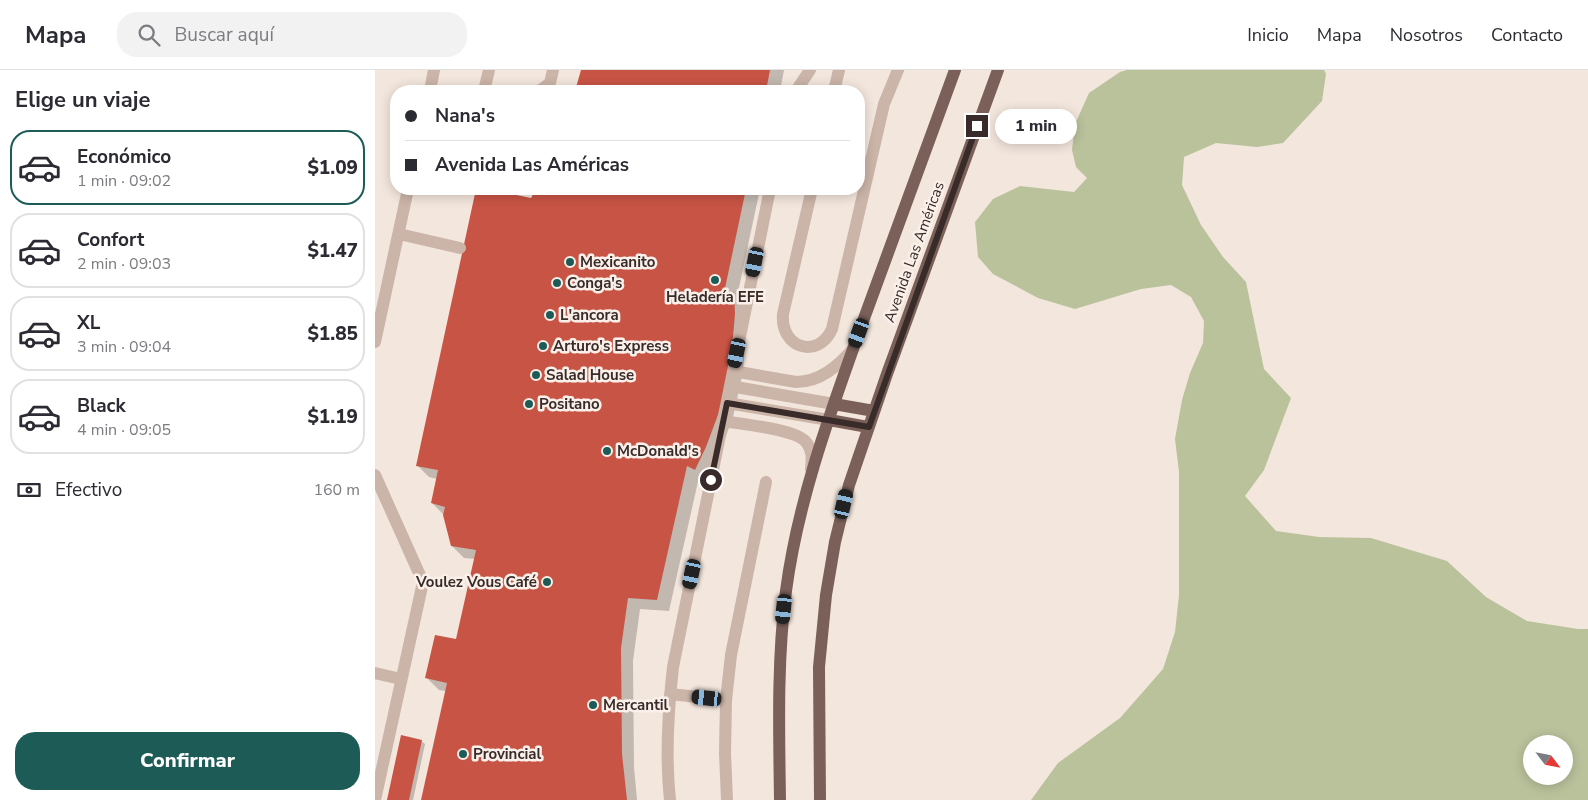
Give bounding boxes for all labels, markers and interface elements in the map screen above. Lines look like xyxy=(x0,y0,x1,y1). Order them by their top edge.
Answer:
search box xyxy=(117,12,467,57)
text: Mapa xyxy=(25,19,87,51)
icon: search xyxy=(135,21,163,49)
text: Buscar aquí xyxy=(175,22,274,48)
text: Inicio xyxy=(1247,23,1289,47)
text: Mapa xyxy=(1317,23,1362,47)
text: Nosotros xyxy=(1390,23,1463,47)
text: Contacto xyxy=(1491,23,1563,47)
text: Elige un viaje xyxy=(15,85,150,115)
text: Nana's xyxy=(435,103,495,129)
callout: 1 min xyxy=(995,108,1077,144)
route end xyxy=(966,115,988,137)
text: 1 min xyxy=(1015,115,1057,137)
text: Económico xyxy=(77,144,171,170)
icon: car xyxy=(17,145,62,190)
text: Avenida Las Américas xyxy=(435,152,629,178)
text: $1.09 xyxy=(307,155,358,181)
text: 1 min · 09:02 xyxy=(77,170,171,192)
street label: Avenida Las Américas xyxy=(879,179,949,325)
text: Confort xyxy=(77,227,144,253)
icon: car xyxy=(17,228,62,273)
text: $1.47 xyxy=(307,238,358,264)
car xyxy=(744,246,765,278)
place label: Mexicanito xyxy=(580,252,656,272)
text: 2 min · 09:03 xyxy=(77,253,171,275)
marker: Mexicanito xyxy=(564,256,576,268)
place label: Conga's xyxy=(567,273,622,293)
marker: Heladería EFE xyxy=(709,274,721,286)
marker: Conga's xyxy=(551,277,563,289)
place label: Heladería EFE xyxy=(666,287,764,307)
place label: L'ancora xyxy=(560,305,619,325)
marker: L'ancora xyxy=(544,309,556,321)
text: XL xyxy=(77,310,100,336)
icon: car xyxy=(17,311,62,356)
car xyxy=(846,316,871,350)
text: $1.85 xyxy=(307,321,358,347)
text: 3 min · 09:04 xyxy=(77,336,171,358)
place label: Arturo's Express xyxy=(553,336,669,356)
car xyxy=(726,337,747,369)
marker: Arturo's Express xyxy=(537,340,549,352)
place label: Salad House xyxy=(546,365,634,385)
marker: Salad House xyxy=(530,369,542,381)
text: Black xyxy=(77,393,126,419)
icon: car xyxy=(17,394,62,439)
place label: Positano xyxy=(539,394,600,414)
marker: Positano xyxy=(523,398,535,410)
text: $1.19 xyxy=(307,404,358,430)
text: 4 min · 09:05 xyxy=(77,419,171,441)
place label: McDonald's xyxy=(617,441,699,461)
marker: McDonald's xyxy=(601,445,613,457)
route start xyxy=(700,469,722,491)
icon: cash xyxy=(15,476,43,504)
text: Efectivo xyxy=(55,477,122,503)
text: 160 m xyxy=(313,479,360,501)
car xyxy=(833,488,854,520)
car xyxy=(681,558,702,590)
place label: Voulez Vous Café xyxy=(415,572,537,592)
marker: Voulez Vous Café xyxy=(541,576,553,588)
car xyxy=(774,593,793,625)
car xyxy=(691,689,722,707)
place label: Mercantil xyxy=(603,695,669,715)
marker: Mercantil xyxy=(587,699,599,711)
button: Confirmar xyxy=(15,732,360,790)
north arrow xyxy=(1523,735,1573,785)
map controls xyxy=(1523,735,1573,785)
place label: Provincial xyxy=(473,744,541,764)
marker: Provincial xyxy=(457,748,469,760)

